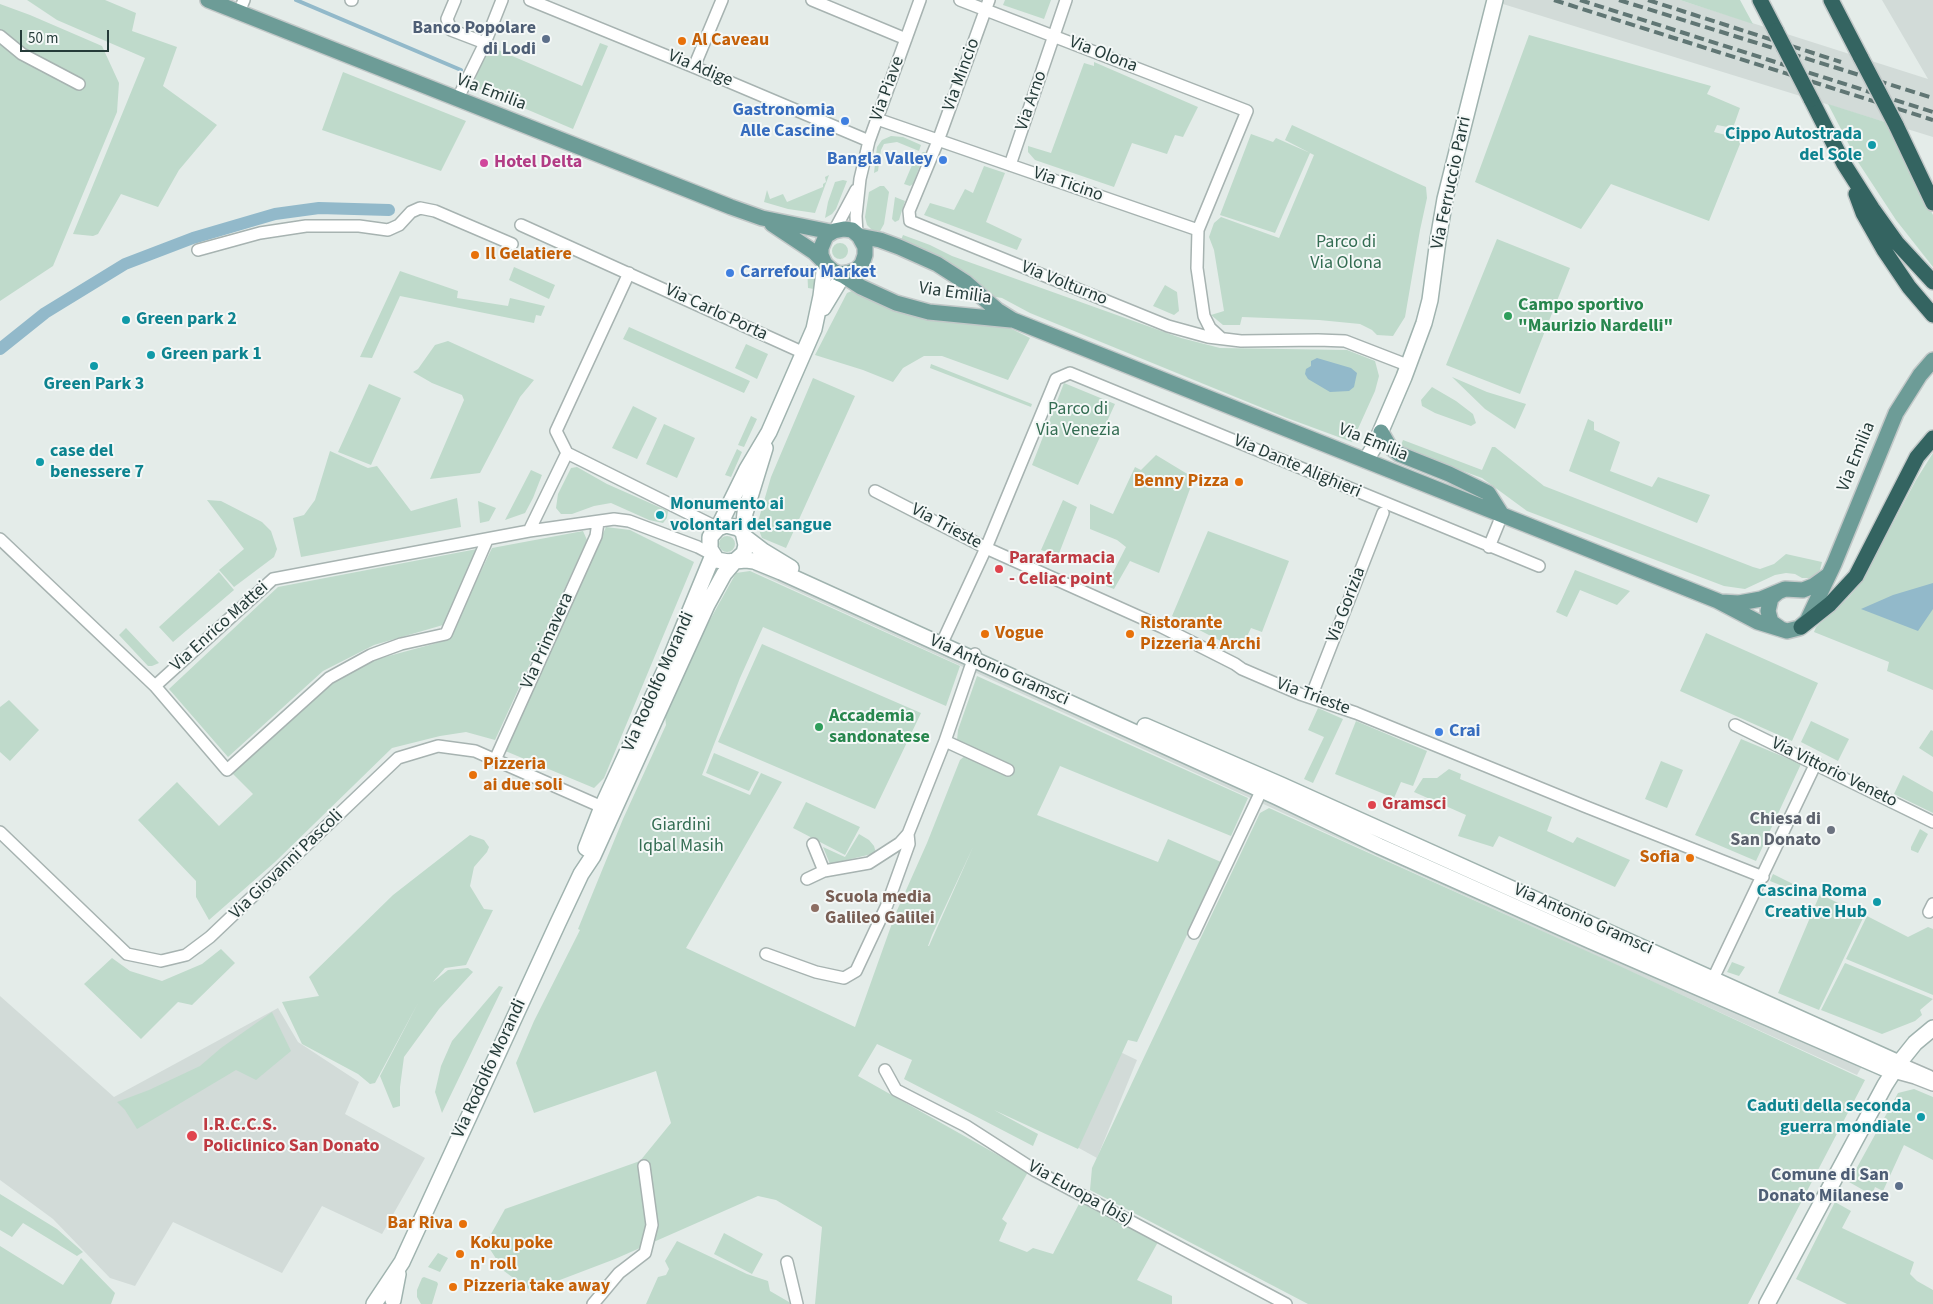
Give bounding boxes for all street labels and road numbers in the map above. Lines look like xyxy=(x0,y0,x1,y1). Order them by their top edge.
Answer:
street label: Via Olona xyxy=(1066,32,1140,78)
street label: Via Mincio xyxy=(939,36,985,114)
street label: Via Adige xyxy=(664,46,736,92)
street label: Via Piave xyxy=(866,54,910,124)
street label: Via Arno xyxy=(1012,68,1052,134)
street label: Via Emilia xyxy=(453,70,529,116)
street label: Via Ferruccio Parri xyxy=(1427,115,1477,251)
street label: Via Ticino xyxy=(1030,163,1106,207)
street label: Via Volturno xyxy=(1018,257,1110,311)
street label: Via Emilia xyxy=(917,278,993,310)
street label: Via Carlo Porta xyxy=(661,280,771,346)
street label: Via Emilia xyxy=(1335,419,1411,467)
street label: Via Emilia xyxy=(1833,419,1881,495)
street label: Via Dante Alighieri xyxy=(1230,430,1364,504)
street label: Via Trieste xyxy=(907,499,985,555)
street label: Via Gorizia xyxy=(1323,564,1371,646)
street label: Via Enrico Mattei xyxy=(167,577,273,677)
street label: Via Primavera xyxy=(517,589,579,693)
street label: Via Rodolfo Morandi xyxy=(618,609,700,755)
street label: Via Antonio Gramsci xyxy=(926,631,1072,711)
street label: Via Trieste xyxy=(1273,674,1353,720)
street label: Via Vittorio Veneto xyxy=(1767,733,1901,813)
street label: Via Giovanni Pascoli xyxy=(226,805,348,925)
street label: Via Antonio Gramsci xyxy=(1510,880,1656,960)
street label: Via Rodolfo Morandi xyxy=(448,996,532,1142)
street label: Via Europa (bis) xyxy=(1024,1156,1136,1232)

